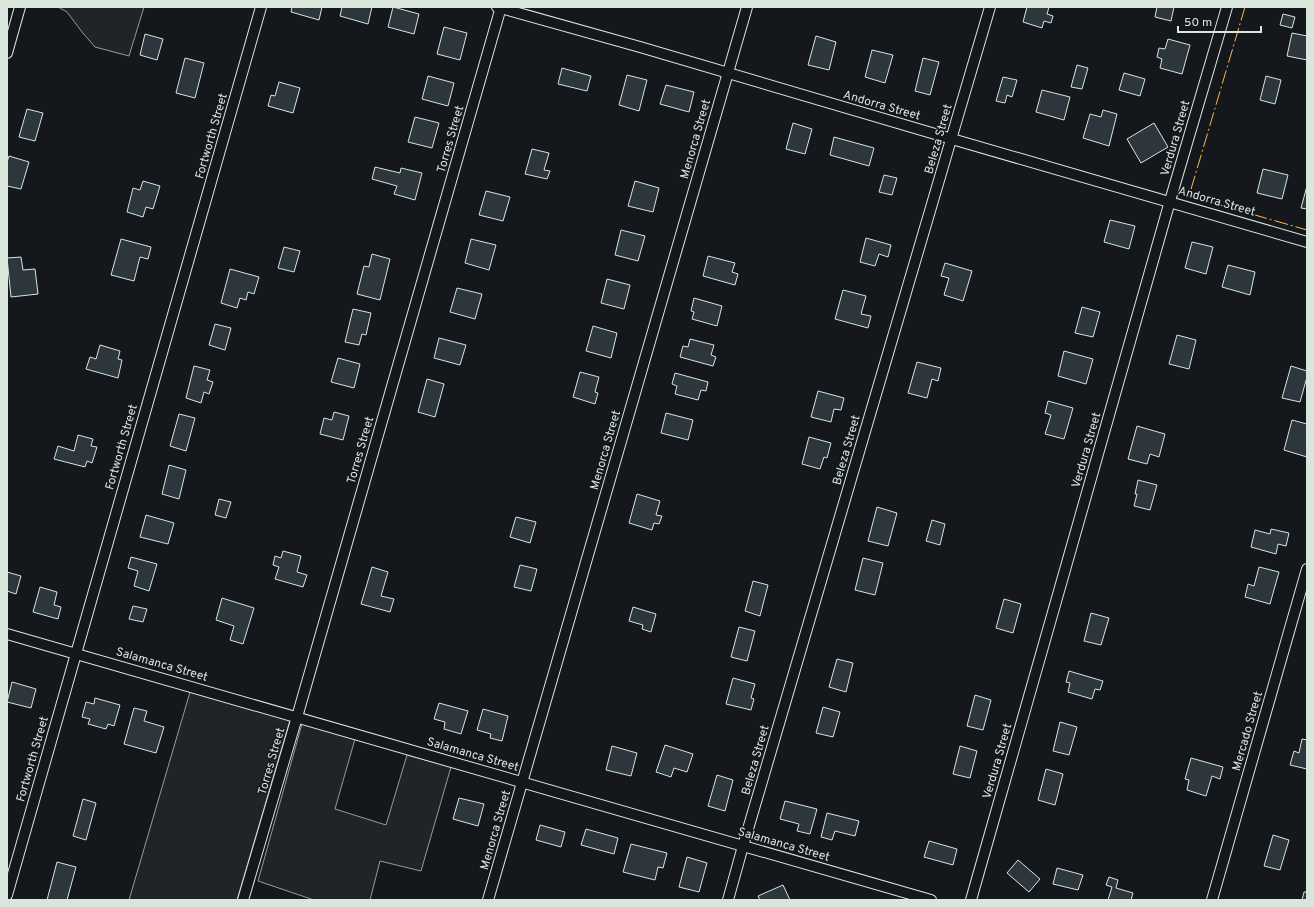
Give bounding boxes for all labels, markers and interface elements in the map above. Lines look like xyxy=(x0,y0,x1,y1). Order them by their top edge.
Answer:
scale bar xyxy=(1178,8,1261,34)
text: 50 m xyxy=(1184,15,1212,31)
street label: Andorra Street xyxy=(841,87,922,125)
street label: Fortworth Street xyxy=(192,92,232,181)
street label: Menorca Street xyxy=(677,98,715,181)
street label: Verdura Street xyxy=(1158,99,1194,178)
street label: Beleza Street xyxy=(921,102,957,176)
street label: Torres Street xyxy=(434,104,468,175)
street label: Andorra Street xyxy=(1176,183,1257,221)
street label: Fortworth Street xyxy=(102,403,142,492)
street label: Menorca Street xyxy=(587,409,625,492)
street label: Verdura Street xyxy=(1069,411,1105,490)
street label: Beleza Street xyxy=(829,413,865,487)
street label: Torres Street xyxy=(344,415,378,486)
street label: Salamanca Street xyxy=(114,644,209,686)
street label: Mercado Street xyxy=(1229,690,1267,773)
street label: Fortworth Street xyxy=(13,715,53,804)
street label: Verdura Street xyxy=(980,722,1016,801)
street label: Beleza Street xyxy=(738,723,774,797)
street label: Torres Street xyxy=(255,726,289,797)
street label: Salamanca Street xyxy=(425,734,520,776)
street label: Menorca Street xyxy=(477,789,515,872)
street label: Salamanca Street xyxy=(736,824,831,866)

